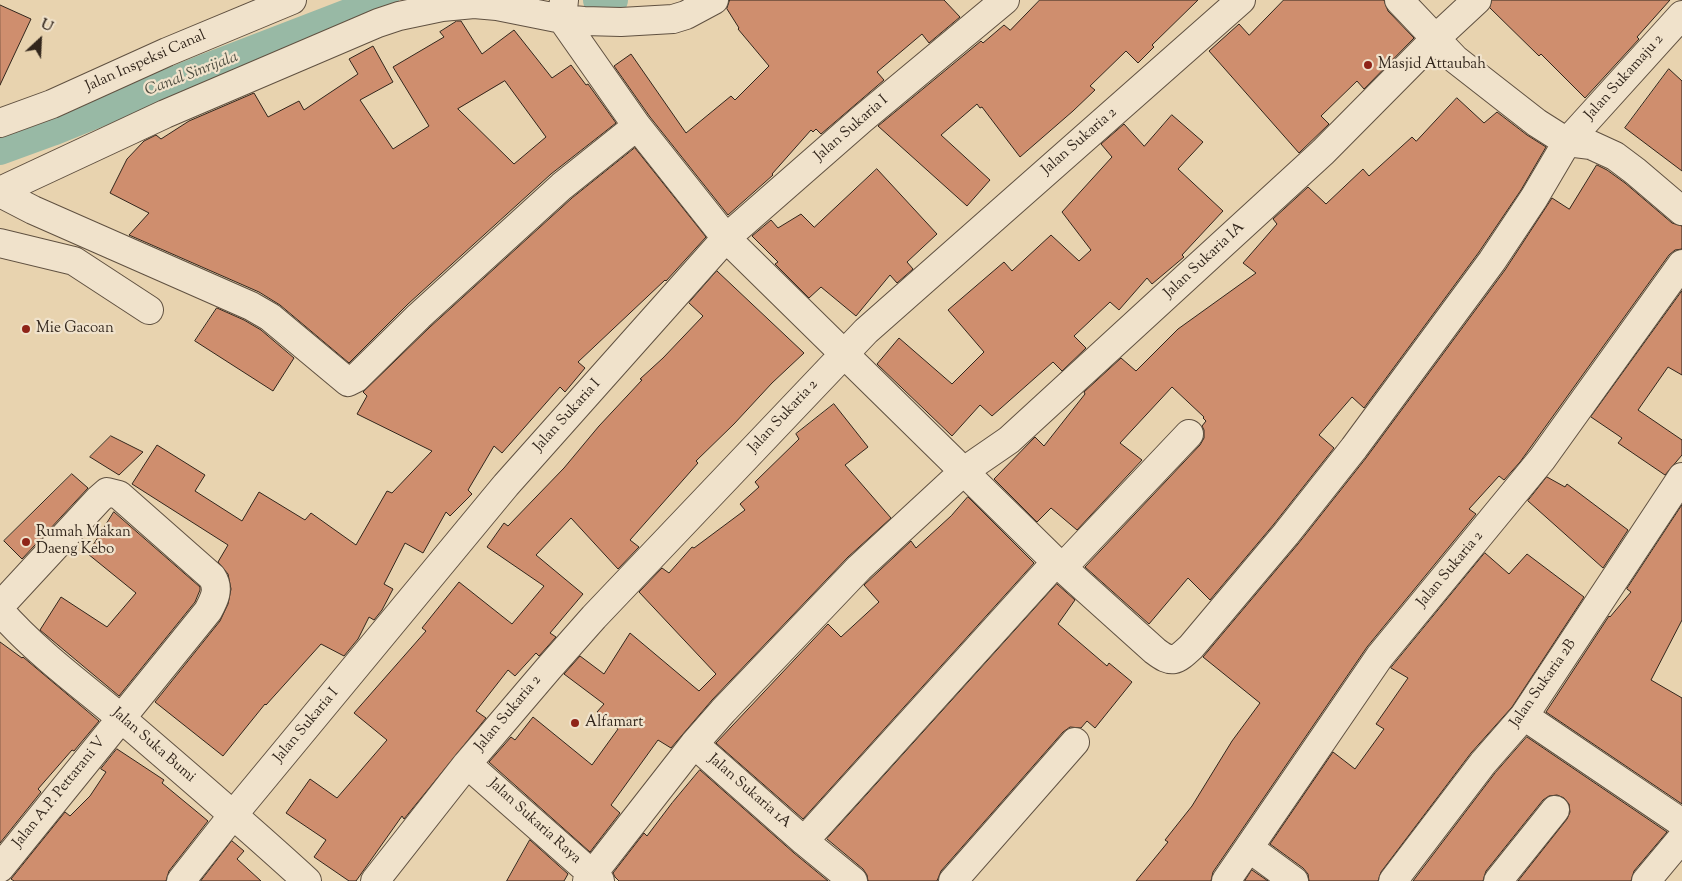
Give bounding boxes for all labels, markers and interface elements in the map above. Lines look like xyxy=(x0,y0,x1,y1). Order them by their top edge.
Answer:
north arrow xyxy=(15,15,65,65)
text: U xyxy=(37,15,56,38)
street label: Jalan Inspeksi Canal xyxy=(83,27,209,97)
street label: Jalan Sukamaju 2 xyxy=(1582,31,1668,125)
water label: Canal Sinrijala xyxy=(143,48,241,102)
place label: Masjid Attaubah xyxy=(1378,56,1486,74)
marker: Masjid Attaubah xyxy=(1362,59,1374,71)
street label: Jalan Sukaria I xyxy=(811,92,893,166)
street label: Jalan Sukaria 2 xyxy=(1039,104,1121,180)
street label: Jalan Sukaria IA xyxy=(1161,219,1249,303)
place label: Mie Gacoan xyxy=(36,320,114,338)
marker: Mie Gacoan xyxy=(20,323,32,335)
street label: Jalan Sukaria I xyxy=(531,376,605,456)
street label: Jalan Sukaria 2 xyxy=(745,377,823,457)
place label: Rumah Makan Daeng Kebo xyxy=(36,524,131,559)
street label: Jalan Sukaria 2 xyxy=(1414,528,1488,612)
marker: Rumah Makan Daeng Kebo xyxy=(20,536,32,548)
street label: Jalan Sukaria 2B xyxy=(1507,637,1581,731)
street label: Jalan Sukaria 2 xyxy=(472,672,546,756)
street label: Jalan Sukaria I xyxy=(271,685,343,767)
street label: Jalan Suka Bumi xyxy=(107,705,199,787)
place label: Alfamart xyxy=(585,714,643,732)
marker: Alfamart xyxy=(569,717,581,729)
street label: Jalan A.P. Pettarani V xyxy=(10,734,110,852)
street label: Jalan Sukaria 1A xyxy=(704,751,794,833)
street label: Jalan Sukaria Raya xyxy=(484,776,584,868)

